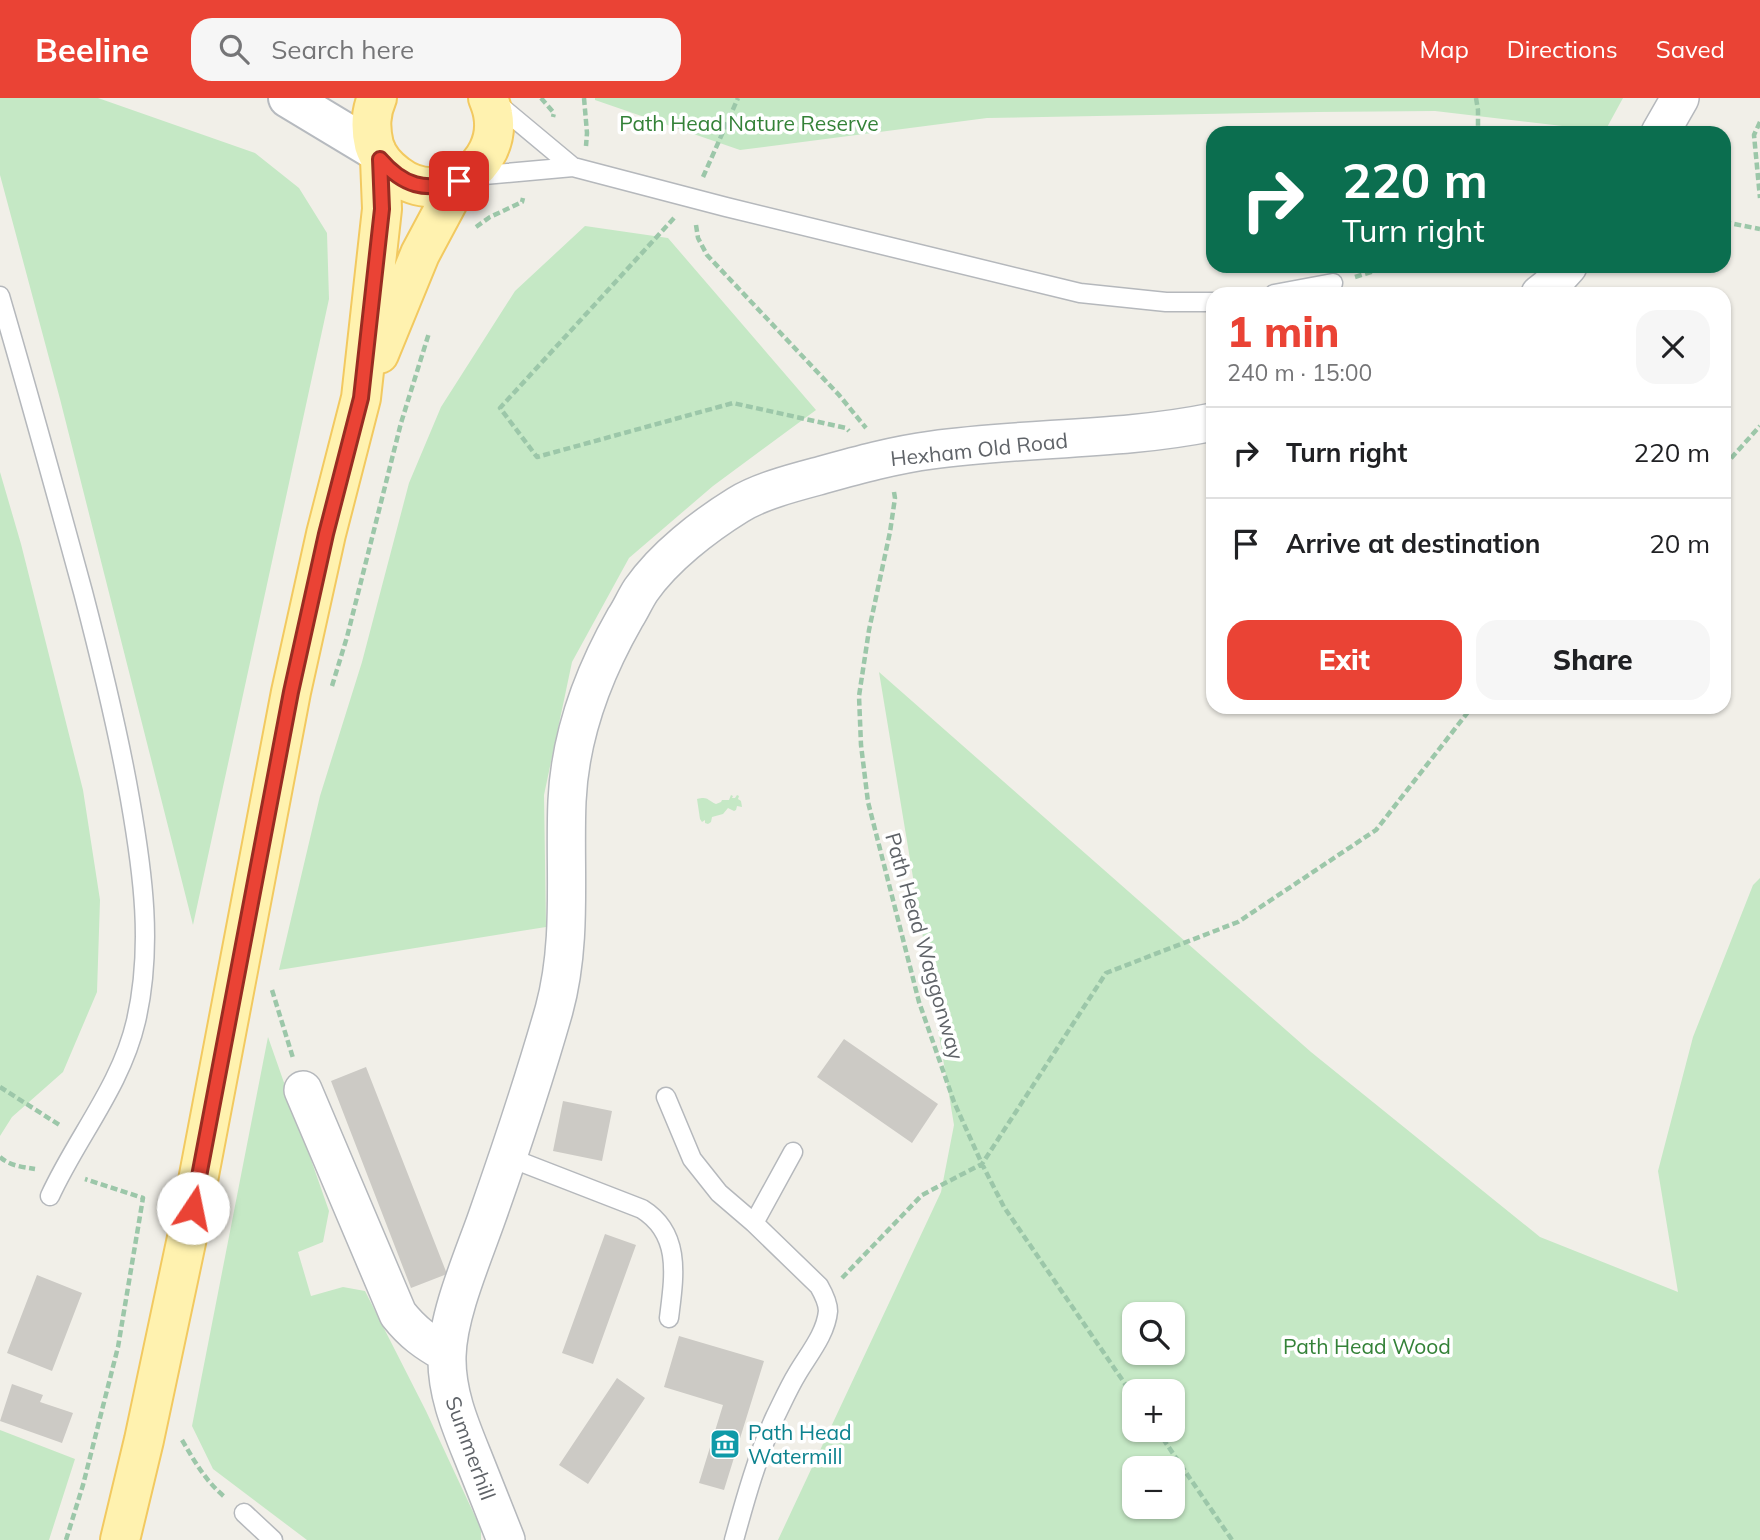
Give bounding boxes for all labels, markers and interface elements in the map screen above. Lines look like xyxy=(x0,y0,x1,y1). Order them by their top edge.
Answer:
search box xyxy=(191,18,681,81)
text: Beeline xyxy=(35,29,149,70)
icon: search xyxy=(215,30,253,68)
text: Search here xyxy=(271,33,414,66)
text: Map xyxy=(1419,34,1469,64)
text: Directions xyxy=(1507,34,1618,64)
text: Saved xyxy=(1656,34,1725,64)
park label: Path Head Nature Reserve xyxy=(619,110,879,136)
text: 220 m xyxy=(1342,149,1488,210)
pin xyxy=(429,151,489,211)
icon: right xyxy=(1227,154,1318,245)
icon: arrive xyxy=(440,162,478,200)
text: Turn right xyxy=(1342,210,1485,250)
text: 1 min xyxy=(1227,305,1340,358)
button: close xyxy=(1636,310,1710,384)
text: 240 m · 15:00 xyxy=(1227,358,1372,387)
street label: Hexham Old Road xyxy=(889,427,1069,471)
icon: right xyxy=(1227,434,1265,472)
text: Turn right xyxy=(1286,436,1407,469)
text: 220 m xyxy=(1634,436,1710,469)
icon: arrive xyxy=(1227,525,1265,563)
text: Arrive at destination xyxy=(1286,527,1541,560)
text: 20 m xyxy=(1649,527,1710,560)
button: Exit xyxy=(1227,620,1462,700)
button: Share xyxy=(1476,620,1710,700)
street label: Path Head Waggonway xyxy=(880,829,970,1063)
position arrow xyxy=(156,1171,230,1245)
map controls xyxy=(1122,1302,1185,1519)
button: search xyxy=(1122,1302,1185,1365)
park label: Path Head Wood xyxy=(1283,1333,1451,1359)
button: + xyxy=(1122,1379,1185,1442)
street label: Summerhill xyxy=(440,1393,502,1503)
place label: Path Head Watermill xyxy=(748,1419,852,1469)
museum icon: Path Head Watermill xyxy=(708,1427,742,1461)
button: − xyxy=(1122,1456,1185,1519)

